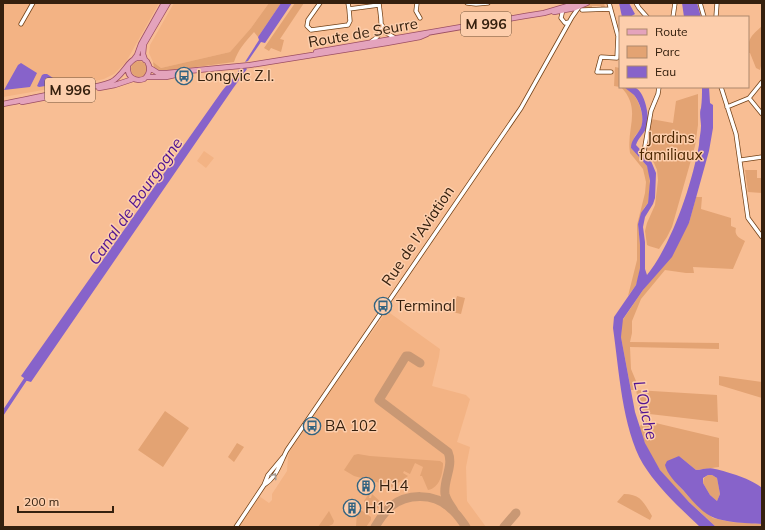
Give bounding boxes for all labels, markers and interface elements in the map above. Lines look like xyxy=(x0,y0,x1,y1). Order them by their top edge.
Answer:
road number: M 996 xyxy=(461,12,511,36)
street label: Route de Seurre xyxy=(307,14,419,51)
legend xyxy=(619,16,749,88)
text: Route xyxy=(655,24,688,39)
text: Parc xyxy=(655,44,680,59)
text: Eau xyxy=(655,64,676,79)
bus stop icon: Longvic Z.I. xyxy=(174,66,194,86)
place label: Longvic Z.I. xyxy=(197,66,274,85)
road number: M 996 xyxy=(45,78,95,102)
park label: Jardins familiaux xyxy=(639,128,703,164)
water label: Canal de Bourgogne xyxy=(83,133,187,269)
street label: Rue de l'Aviation xyxy=(377,182,458,289)
bus stop icon: Terminal xyxy=(373,296,393,316)
place label: Terminal xyxy=(396,296,456,315)
water label: L'Ouche xyxy=(630,379,663,442)
bus stop icon: BA 102 xyxy=(302,416,322,436)
place label: BA 102 xyxy=(325,416,377,435)
one-way arrow xyxy=(269,473,276,480)
building icon: H14 xyxy=(356,476,376,496)
place label: H14 xyxy=(379,476,409,495)
scale bar xyxy=(18,488,113,514)
text: 200 m xyxy=(24,494,59,509)
building icon: H12 xyxy=(342,498,362,518)
place label: H12 xyxy=(365,498,395,517)

